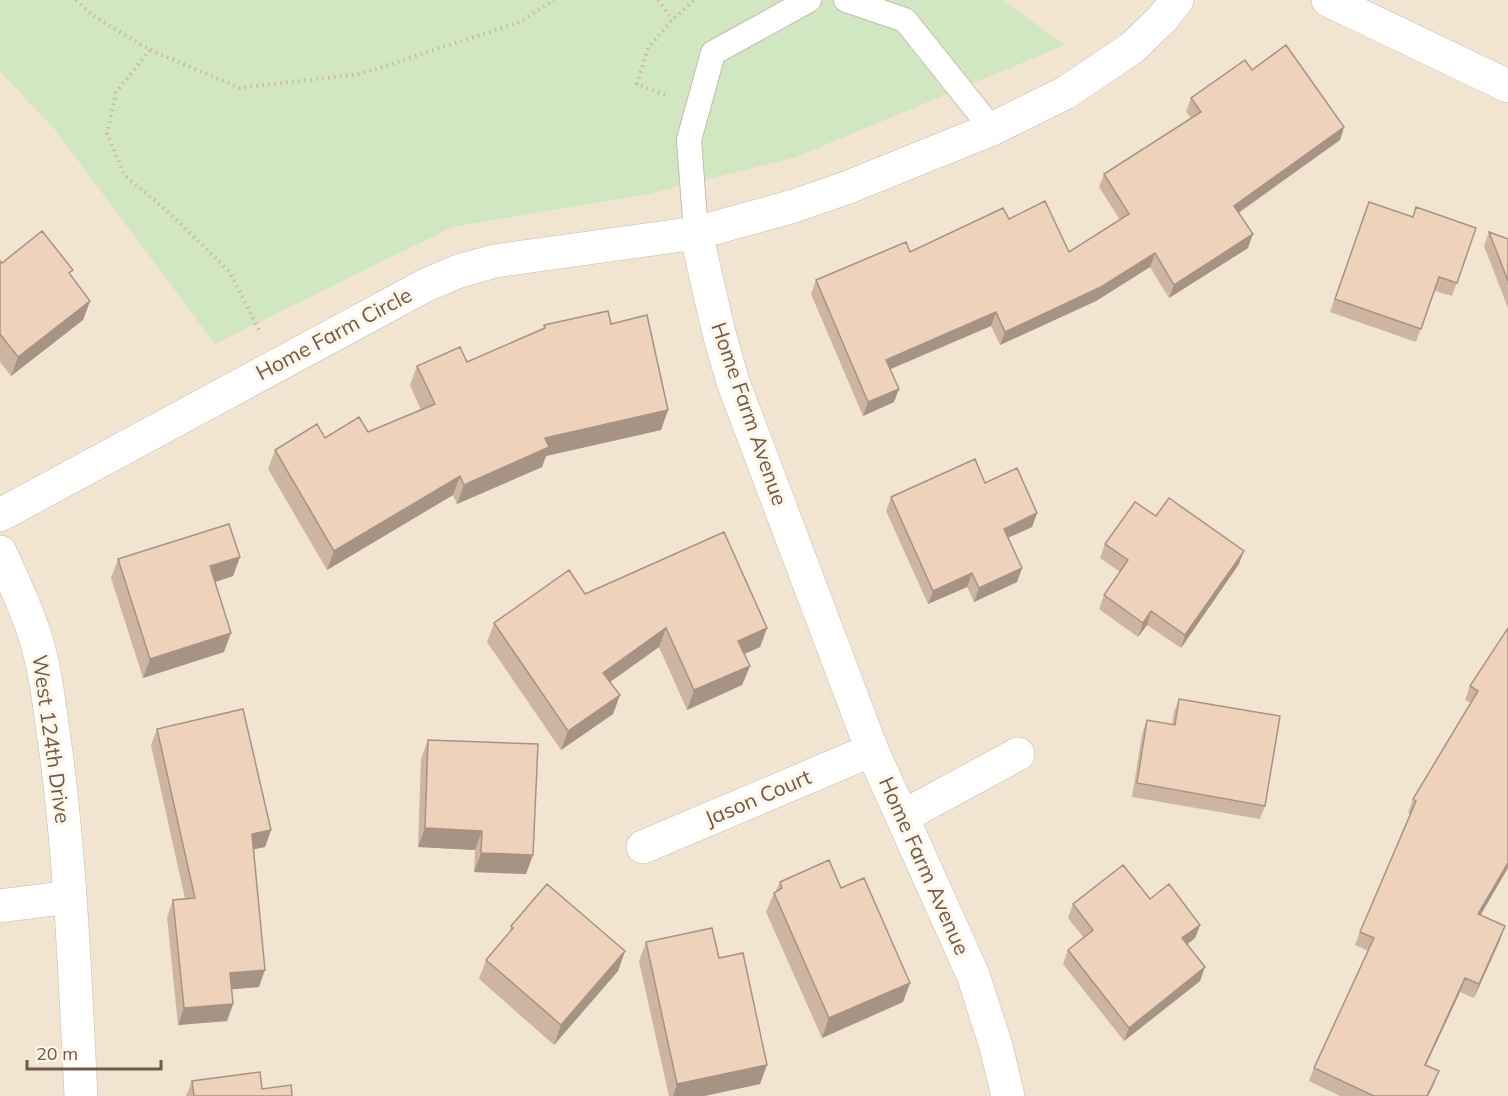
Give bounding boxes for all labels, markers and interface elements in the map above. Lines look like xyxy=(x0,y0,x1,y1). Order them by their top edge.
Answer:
street label: Home Farm Circle xyxy=(251,281,416,385)
street label: Home Farm Avenue xyxy=(706,319,794,509)
street label: West 124th Drive xyxy=(27,653,77,825)
street label: Jason Court xyxy=(701,763,815,831)
street label: Home Farm Avenue xyxy=(874,773,976,959)
scale bar xyxy=(27,1033,160,1071)
text: 20 m xyxy=(36,1042,78,1065)

